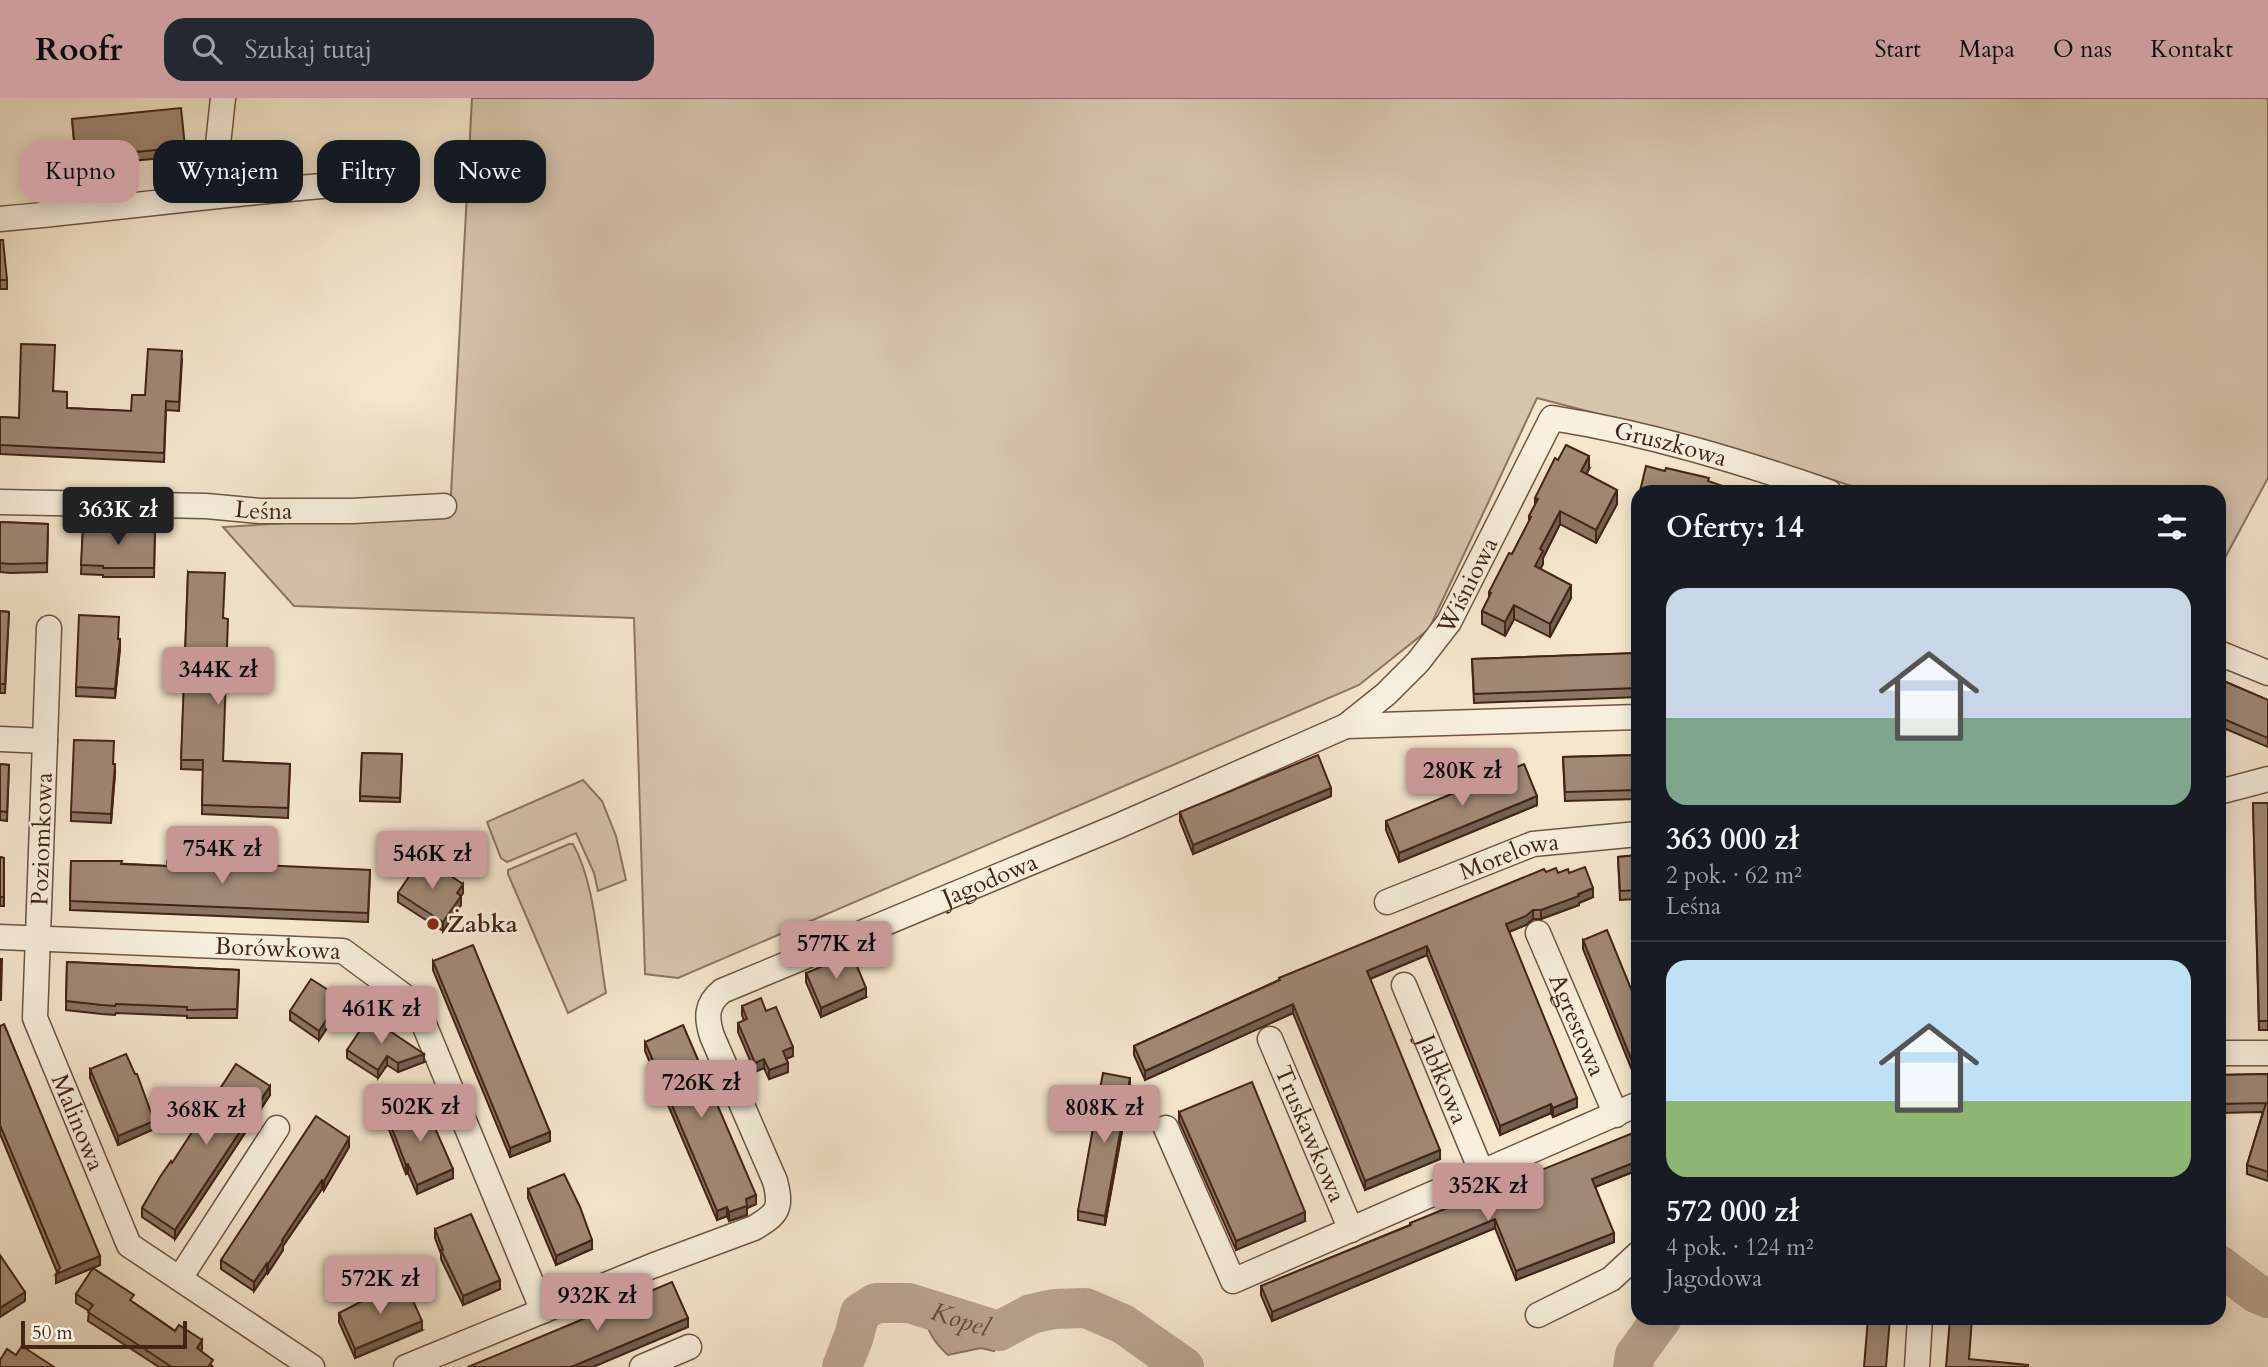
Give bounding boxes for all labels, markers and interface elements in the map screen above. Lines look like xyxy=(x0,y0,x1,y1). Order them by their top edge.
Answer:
search box xyxy=(164,18,654,81)
text: Roofr xyxy=(35,27,122,72)
icon: search xyxy=(188,30,226,68)
text: Szukaj tutaj xyxy=(244,32,372,67)
text: Start xyxy=(1874,33,1921,66)
text: Mapa xyxy=(1959,33,2015,66)
text: O nas xyxy=(2053,33,2112,66)
text: Kontakt xyxy=(2150,33,2233,66)
chip: Kupno xyxy=(21,140,139,203)
chip: Wynajem xyxy=(153,140,303,203)
chip: Filtry xyxy=(317,140,420,203)
chip: Nowe xyxy=(434,140,546,203)
street label: Gruszkowa xyxy=(1611,414,1731,475)
pin: 363K zł xyxy=(53,488,183,547)
street label: Leśna xyxy=(234,492,293,528)
text: 363K zł xyxy=(79,494,157,525)
text: Oferty: 14 xyxy=(1666,507,1804,548)
icon: filters xyxy=(2153,508,2191,546)
street label: Wiśniowa xyxy=(1429,531,1506,640)
icon: home xyxy=(1866,633,1992,759)
pin: 344K zł xyxy=(153,648,283,707)
text: 344K zł xyxy=(179,654,257,685)
pin: 280K zł xyxy=(1397,748,1527,808)
text: 280K zł xyxy=(1423,755,1501,786)
street label: Poziomkowa xyxy=(23,771,61,906)
text: 363 000 zł xyxy=(1666,819,1799,860)
street label: Morelowa xyxy=(1454,825,1561,888)
pin: 754K zł xyxy=(157,826,287,886)
pin: 546K zł xyxy=(367,832,497,891)
text: 754K zł xyxy=(183,833,261,864)
text: 546K zł xyxy=(393,838,471,869)
street label: Jagodowa xyxy=(934,845,1043,915)
text: 2 pok. · 62 m² xyxy=(1666,860,1802,891)
text: Leśna xyxy=(1666,891,1721,922)
place label: Żabka xyxy=(447,908,518,941)
marker: Żabka xyxy=(425,916,441,932)
pin: 577K zł xyxy=(771,922,901,981)
text: 577K zł xyxy=(797,928,875,959)
street label: Borówkowa xyxy=(214,929,342,967)
street label: Agrestowa xyxy=(1541,969,1614,1082)
pin: 461K zł xyxy=(316,986,446,1046)
text: 461K zł xyxy=(342,993,420,1024)
icon: home xyxy=(1866,1005,1992,1131)
street label: Jabłkowa xyxy=(1409,1027,1476,1129)
pin: 726K zł xyxy=(636,1060,766,1120)
street label: Truskawkowa xyxy=(1267,1060,1354,1208)
text: 726K zł xyxy=(662,1067,740,1098)
street label: Malinowa xyxy=(43,1069,113,1176)
pin: 502K zł xyxy=(355,1084,485,1144)
pin: 808K zł xyxy=(1039,1086,1169,1145)
pin: 368K zł xyxy=(141,1088,271,1147)
text: 502K zł xyxy=(381,1091,459,1122)
text: 808K zł xyxy=(1065,1092,1143,1123)
text: 368K zł xyxy=(167,1094,245,1125)
pin: 352K zł xyxy=(1423,1164,1553,1223)
text: 352K zł xyxy=(1449,1170,1527,1201)
text: 572 000 zł xyxy=(1666,1191,1799,1232)
text: 4 pok. · 124 m² xyxy=(1666,1232,1814,1263)
pin: 572K zł xyxy=(315,1256,445,1316)
text: 572K zł xyxy=(341,1263,419,1294)
text: Jagodowa xyxy=(1666,1263,1762,1294)
pin: 932K zł xyxy=(532,1274,662,1333)
text: 932K zł xyxy=(558,1280,636,1311)
water label: Kopel xyxy=(927,1293,995,1345)
scale bar xyxy=(21,1318,187,1350)
text: 50 m xyxy=(32,1320,73,1346)

